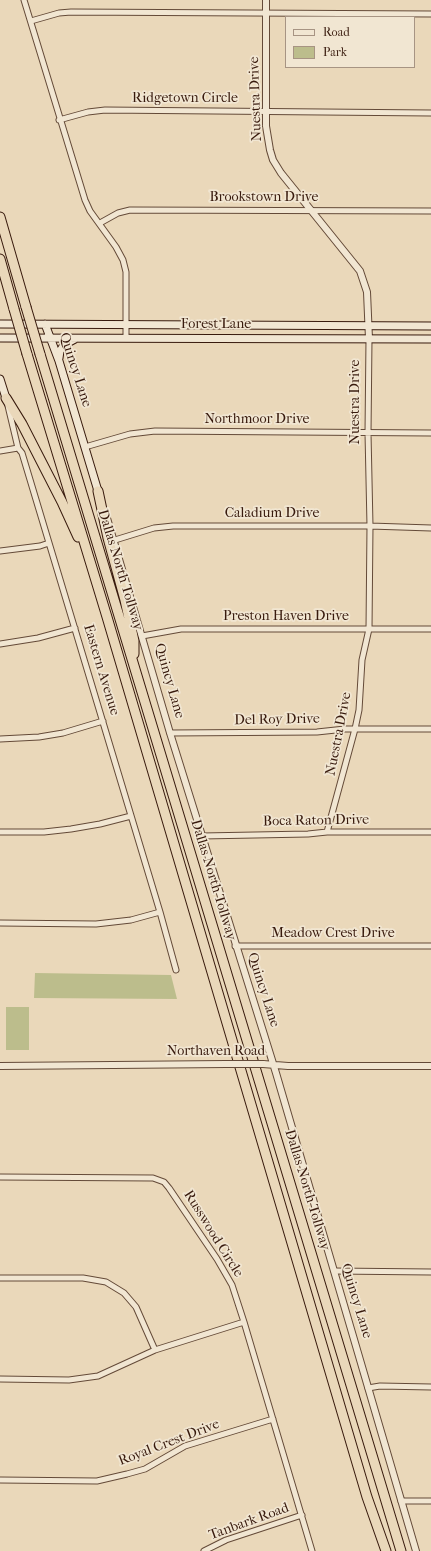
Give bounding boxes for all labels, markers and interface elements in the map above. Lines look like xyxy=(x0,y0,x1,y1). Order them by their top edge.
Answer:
legend xyxy=(285,16,415,68)
text: Road xyxy=(323,25,350,39)
text: Park xyxy=(323,45,347,59)
street label: Nuestra Drive xyxy=(246,56,266,142)
street label: Ridgetown Circle xyxy=(132,91,238,107)
street label: Brookstown Drive xyxy=(210,190,318,206)
street label: Forest Lane xyxy=(181,317,251,333)
street label: Quincy Lane xyxy=(55,331,95,409)
street label: Nuestra Drive xyxy=(348,360,364,444)
street label: Northmoor Drive xyxy=(204,412,310,428)
street label: Caladium Drive xyxy=(225,506,319,522)
street label: Dallas North Tollway xyxy=(94,508,146,632)
street label: Preston Haven Drive xyxy=(223,609,349,625)
street label: Eastern Avenue xyxy=(79,622,123,718)
street label: Quincy Lane xyxy=(150,641,188,721)
street label: Nuestra Drive xyxy=(323,691,355,777)
street label: Del Roy Drive xyxy=(234,711,320,729)
street label: Boca Raton Drive xyxy=(263,812,369,830)
street label: Dallas North Tollway xyxy=(187,818,239,942)
street label: Meadow Crest Drive xyxy=(271,926,395,942)
street label: Quincy Lane xyxy=(243,951,283,1029)
street label: Northaven Road xyxy=(167,1044,265,1060)
street label: Dallas North Tollway xyxy=(281,1128,333,1252)
street label: Russwood Circle xyxy=(180,1187,246,1281)
street label: Quincy Lane xyxy=(337,1262,375,1340)
street label: Royal Crest Drive xyxy=(116,1416,222,1470)
street label: Tanbark Road xyxy=(207,1500,291,1544)

